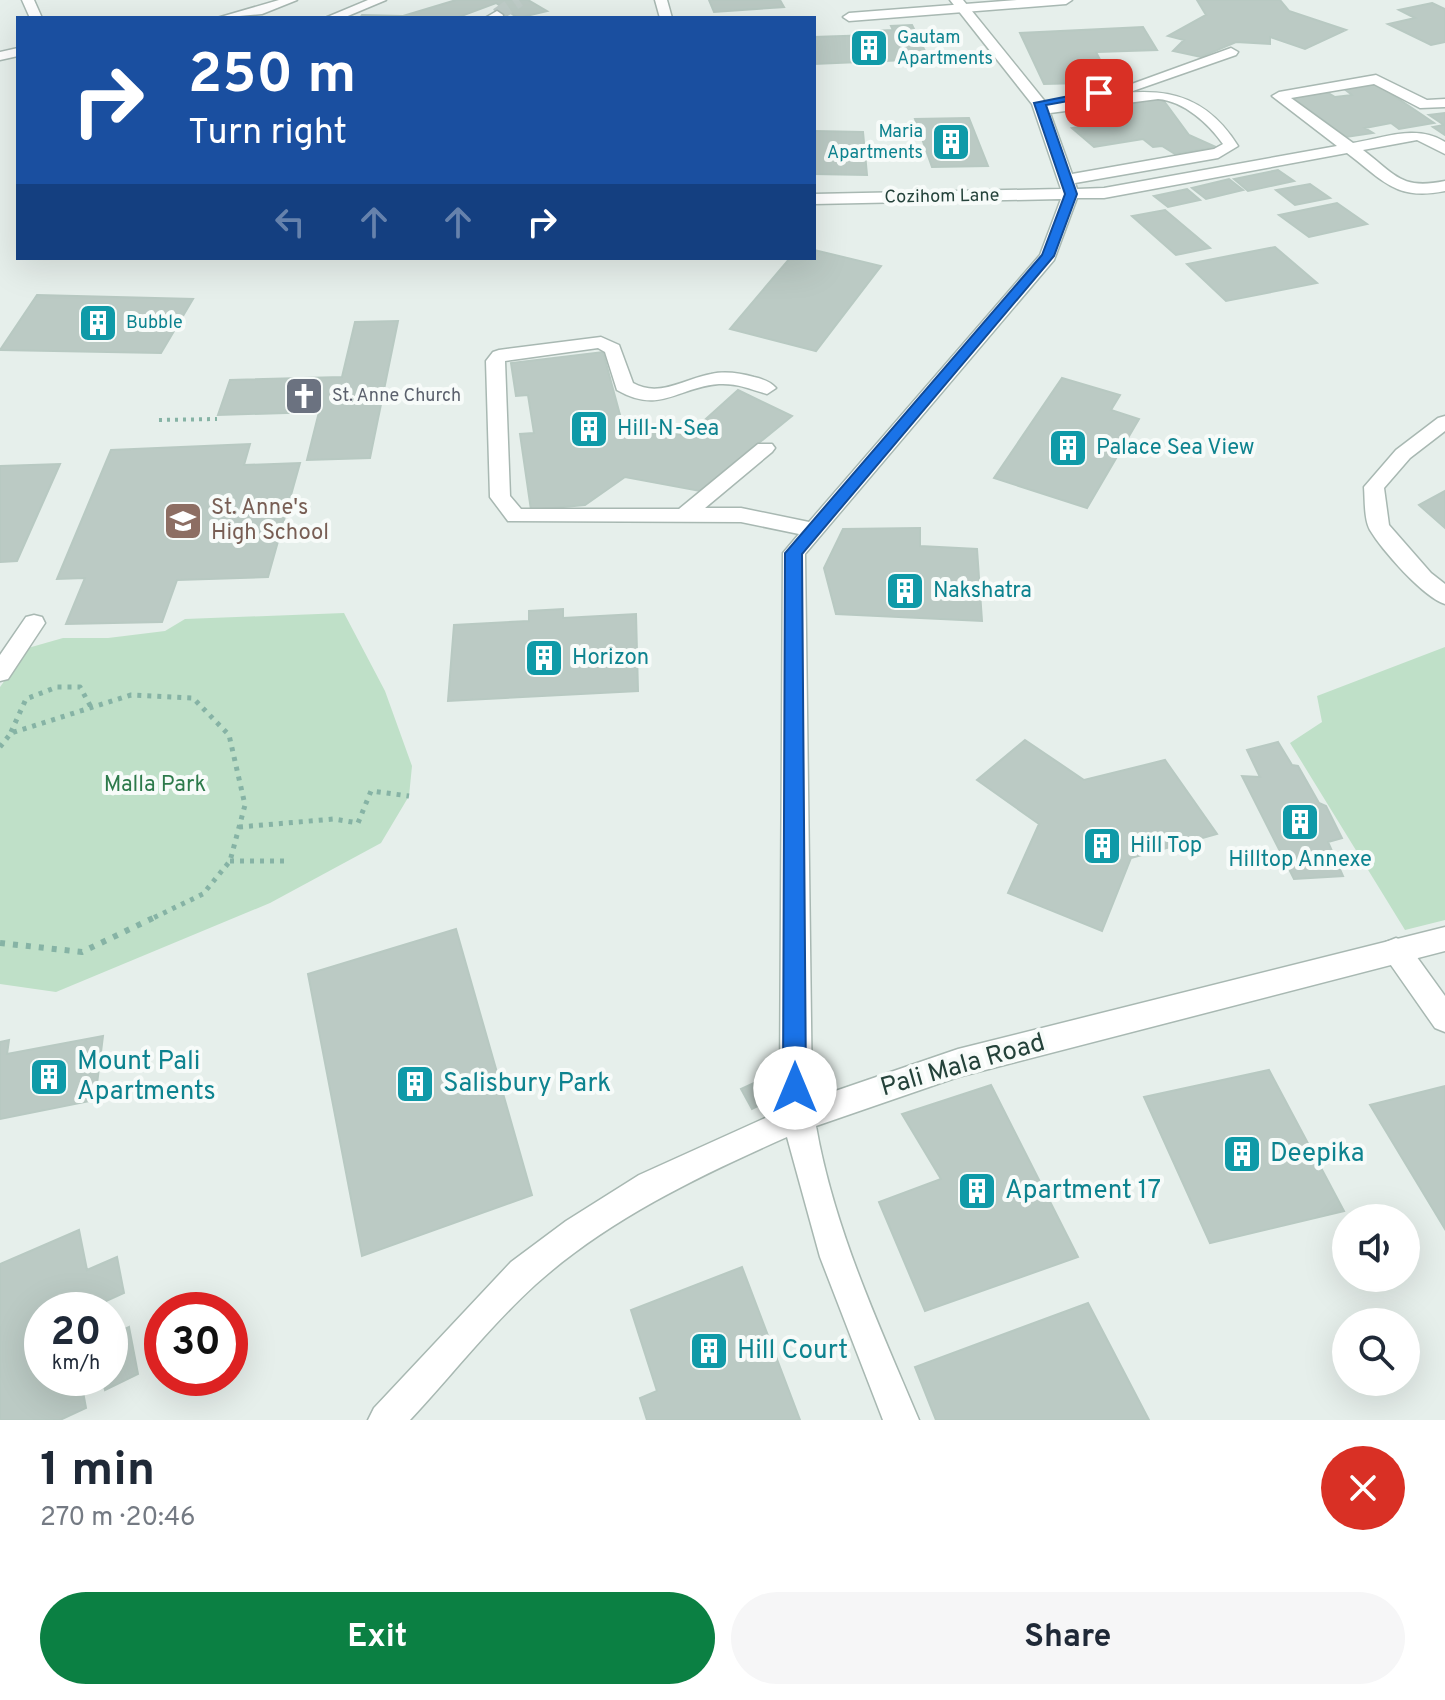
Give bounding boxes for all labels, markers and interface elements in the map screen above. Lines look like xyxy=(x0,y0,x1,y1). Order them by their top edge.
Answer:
building icon: Gautam Apartments xyxy=(848,27,890,69)
place label: Gautam Apartments xyxy=(897,27,993,71)
text: 250 m xyxy=(188,42,356,112)
icon: right xyxy=(56,48,160,152)
pin xyxy=(1065,59,1133,127)
icon: arrive xyxy=(1077,71,1121,115)
text: Turn right xyxy=(188,111,347,157)
place label: Maria Apartments xyxy=(827,121,923,165)
building icon: Maria Apartments xyxy=(930,121,972,163)
street label: Cozihom Lane xyxy=(884,184,1000,210)
icon: left xyxy=(268,200,312,244)
icon: ahead xyxy=(352,200,396,244)
icon: ahead xyxy=(436,200,480,244)
icon: right xyxy=(520,200,564,244)
building icon: Bubble xyxy=(77,302,119,344)
place label: Bubble xyxy=(126,312,183,335)
church icon: St. Anne Church xyxy=(283,375,325,417)
place label: St. Anne Church xyxy=(332,385,461,408)
building icon: Hill-N-Sea xyxy=(568,408,610,450)
place label: Hill-N-Sea xyxy=(617,416,719,443)
building icon: Palace Sea View xyxy=(1047,427,1089,469)
place label: Palace Sea View xyxy=(1096,435,1255,462)
place label: St. Anne's High School xyxy=(211,495,329,547)
school or university icon: St. Anne's High School xyxy=(162,500,204,542)
building icon: Nakshatra xyxy=(884,570,926,612)
place label: Nakshatra xyxy=(933,578,1032,605)
building icon: Horizon xyxy=(523,637,565,679)
place label: Horizon xyxy=(572,645,649,672)
park label: Malla Park xyxy=(104,772,206,799)
building icon: Hilltop Annexe xyxy=(1279,801,1321,843)
building icon: Hill Top xyxy=(1081,825,1123,867)
place label: Hill Top xyxy=(1130,833,1202,860)
place label: Hilltop Annexe xyxy=(1228,847,1372,874)
street label: Pali Mala Road xyxy=(877,1027,1049,1105)
place label: Mount Pali Apartments xyxy=(77,1046,216,1109)
position arrow xyxy=(753,1046,837,1130)
building icon: Mount Pali Apartments xyxy=(28,1056,70,1098)
building icon: Salisbury Park xyxy=(394,1063,436,1105)
place label: Salisbury Park xyxy=(443,1068,611,1101)
building icon: Deepika xyxy=(1221,1133,1263,1175)
place label: Deepika xyxy=(1270,1138,1364,1171)
building icon: Apartment 17 xyxy=(956,1170,998,1212)
place label: Apartment 17 xyxy=(1005,1175,1161,1208)
map controls xyxy=(1332,1204,1420,1396)
button: sound xyxy=(1332,1204,1420,1292)
speed limit sign: 30 xyxy=(144,1292,248,1396)
button: search xyxy=(1332,1308,1420,1396)
text: 20 xyxy=(51,1309,101,1359)
building icon: Hill Court xyxy=(688,1330,730,1372)
place label: Hill Court xyxy=(737,1335,848,1368)
text: km/h xyxy=(52,1351,100,1377)
text: 1 min xyxy=(40,1442,155,1502)
button: close xyxy=(1321,1446,1405,1530)
text: 270 m · 20:46 xyxy=(40,1502,196,1535)
button: Exit xyxy=(40,1592,715,1684)
button: Share xyxy=(731,1592,1405,1684)

